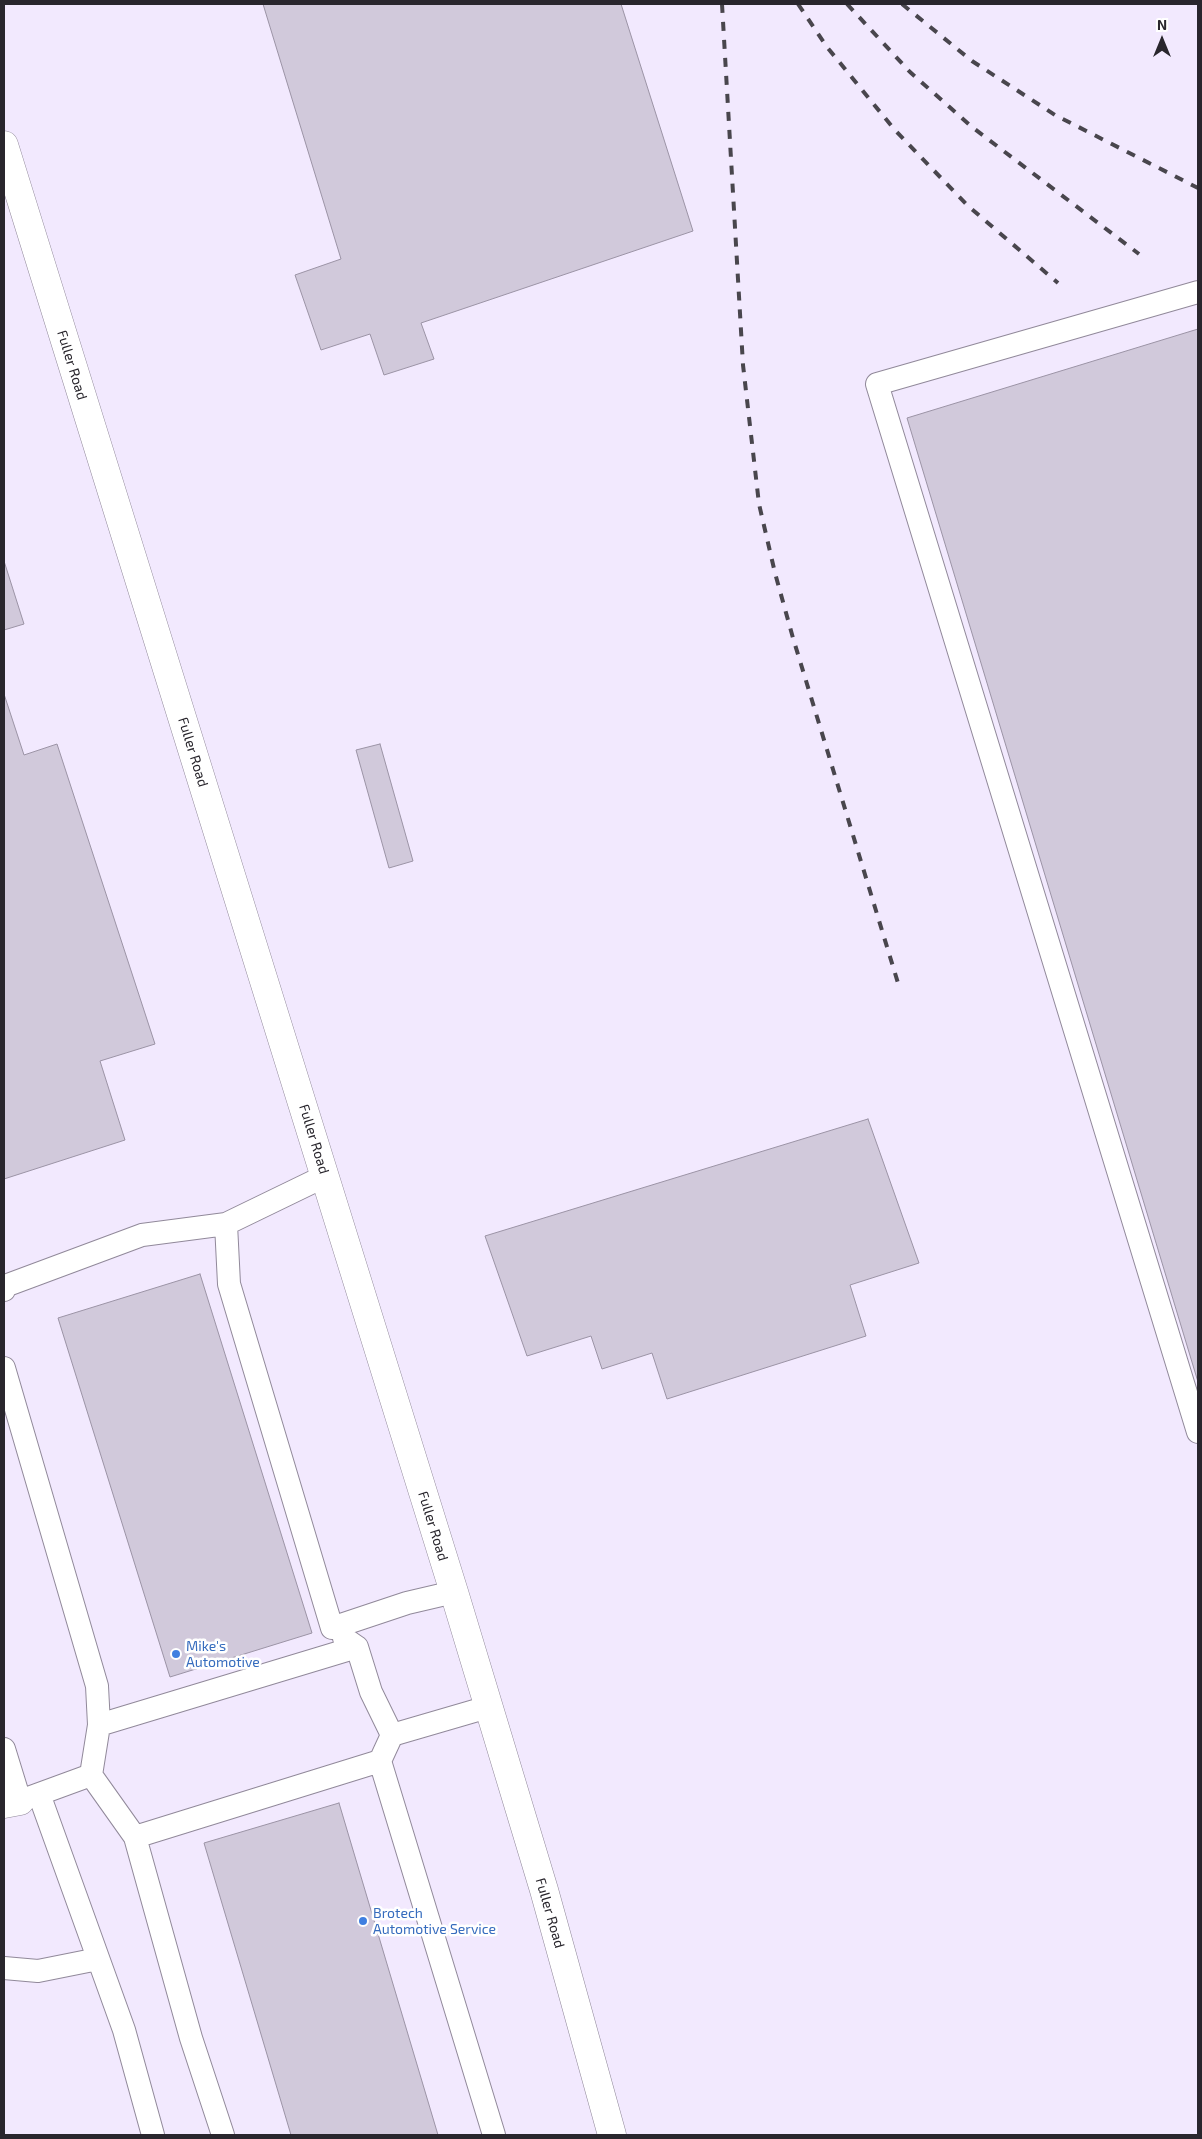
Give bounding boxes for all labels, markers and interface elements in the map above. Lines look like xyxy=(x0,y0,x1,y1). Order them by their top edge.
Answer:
north arrow xyxy=(1137,15,1187,65)
text: N xyxy=(1157,16,1167,33)
street label: Fuller Road xyxy=(53,328,91,402)
street label: Fuller Road xyxy=(174,715,212,789)
street label: Fuller Road xyxy=(295,1102,333,1176)
street label: Fuller Road xyxy=(414,1489,452,1563)
place label: Mike's Automotive xyxy=(186,1638,260,1670)
marker: Mike's Automotive xyxy=(170,1648,182,1660)
street label: Fuller Road xyxy=(532,1876,568,1950)
place label: Brotech Automotive Service xyxy=(373,1905,496,1938)
marker: Brotech Automotive Service xyxy=(357,1915,369,1927)

